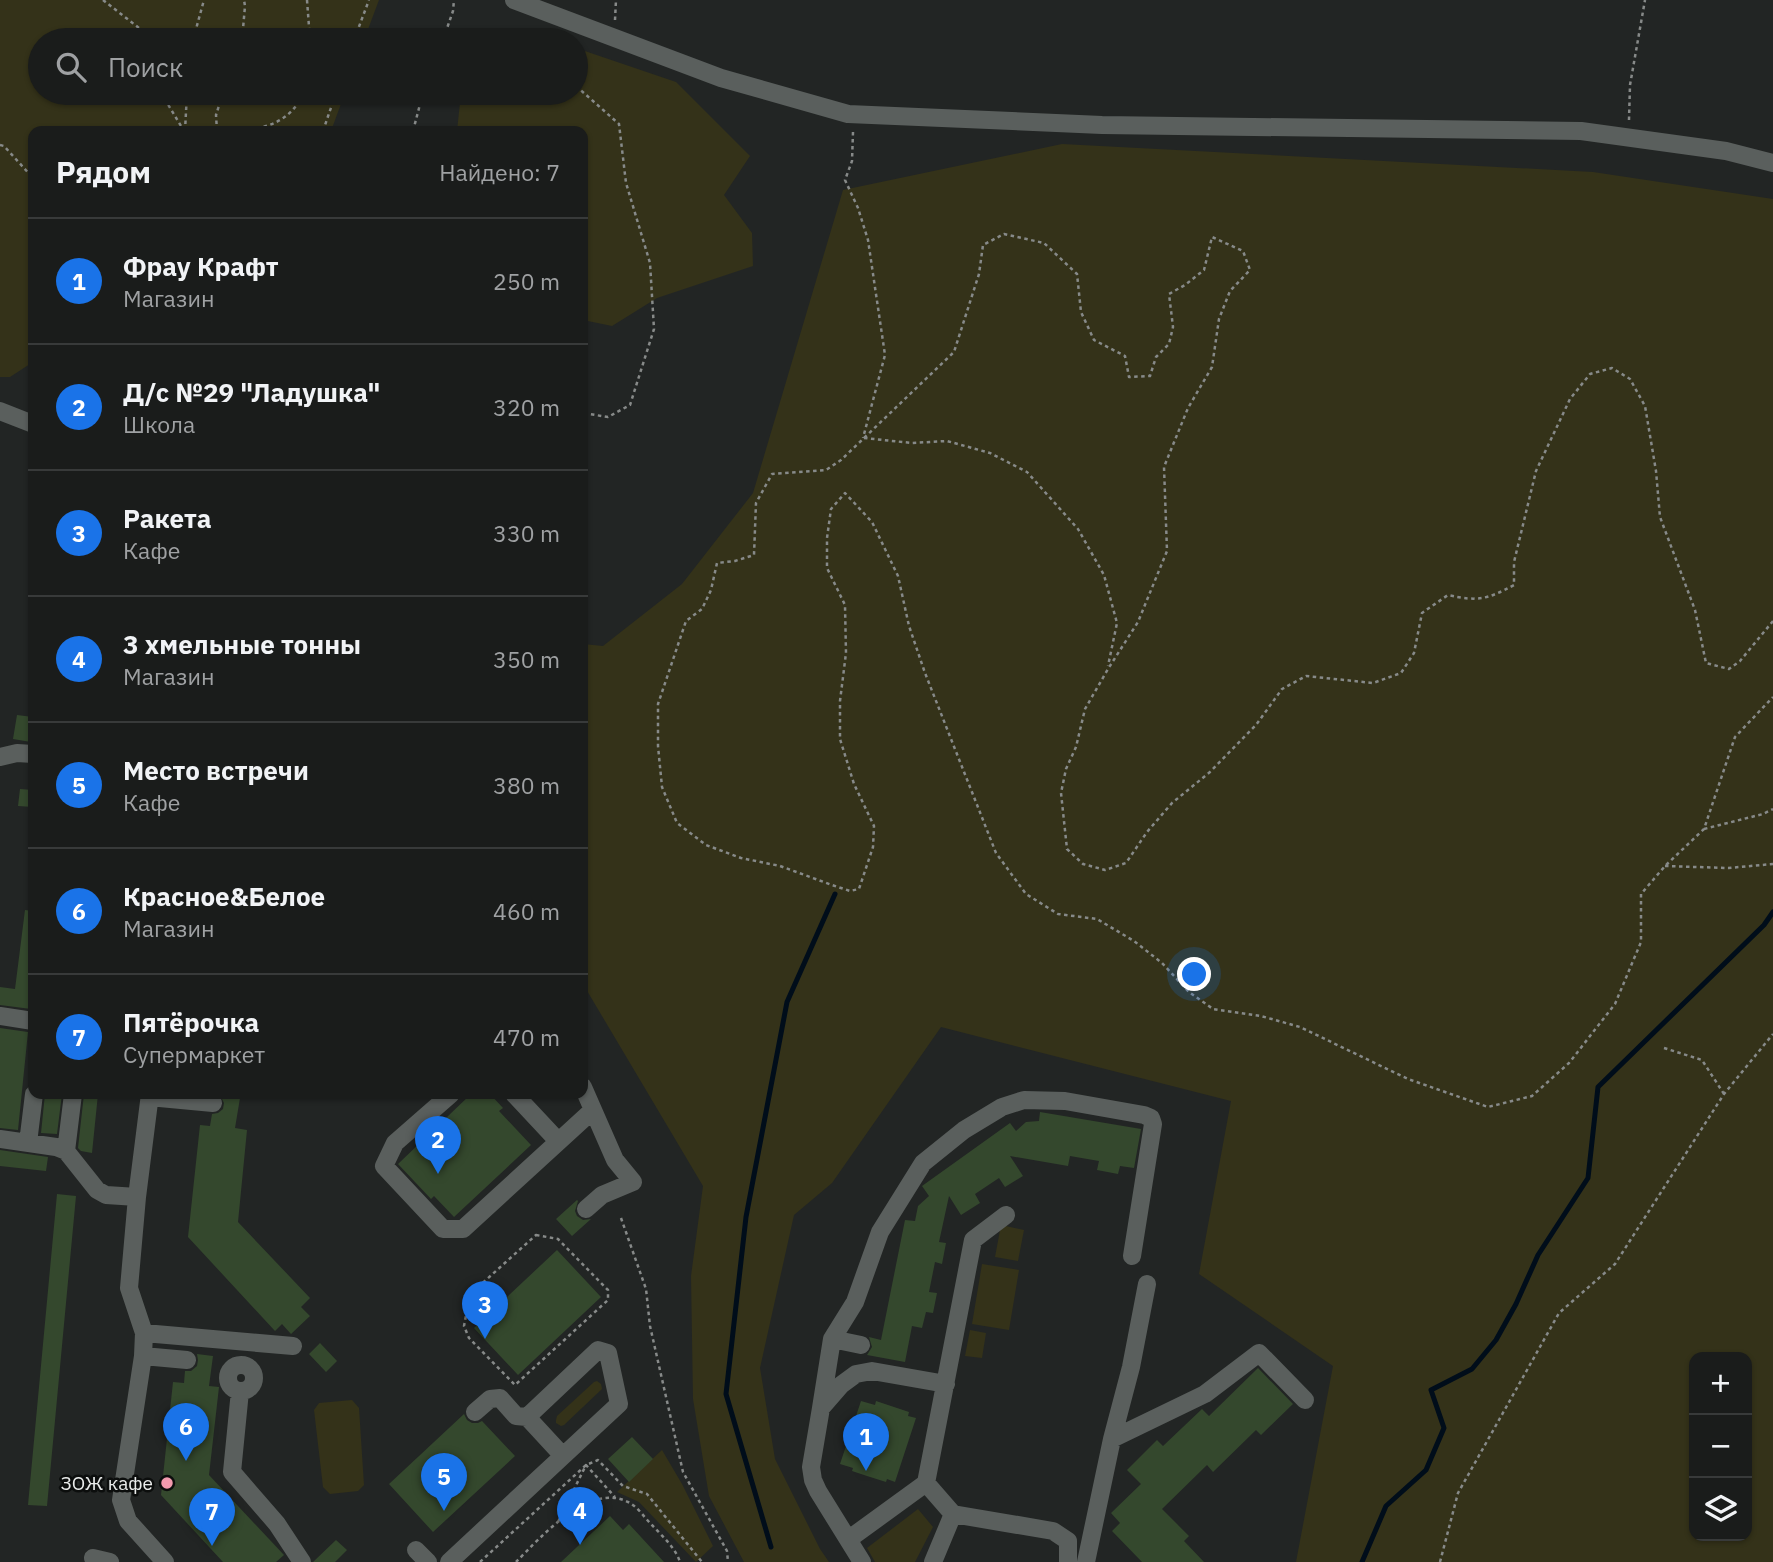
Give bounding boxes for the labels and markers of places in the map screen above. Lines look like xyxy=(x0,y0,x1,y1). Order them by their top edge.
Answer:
pin: 2 xyxy=(415,1116,461,1174)
pin: 3 xyxy=(462,1281,508,1339)
pin: 6 xyxy=(163,1403,209,1461)
pin: 1 xyxy=(843,1413,889,1471)
pin: 5 xyxy=(421,1453,467,1511)
place label: ЗОЖ кафе xyxy=(61,1471,153,1495)
marker: ЗОЖ кафе xyxy=(159,1475,175,1491)
pin: 4 xyxy=(557,1487,603,1545)
pin: 7 xyxy=(189,1488,235,1546)

